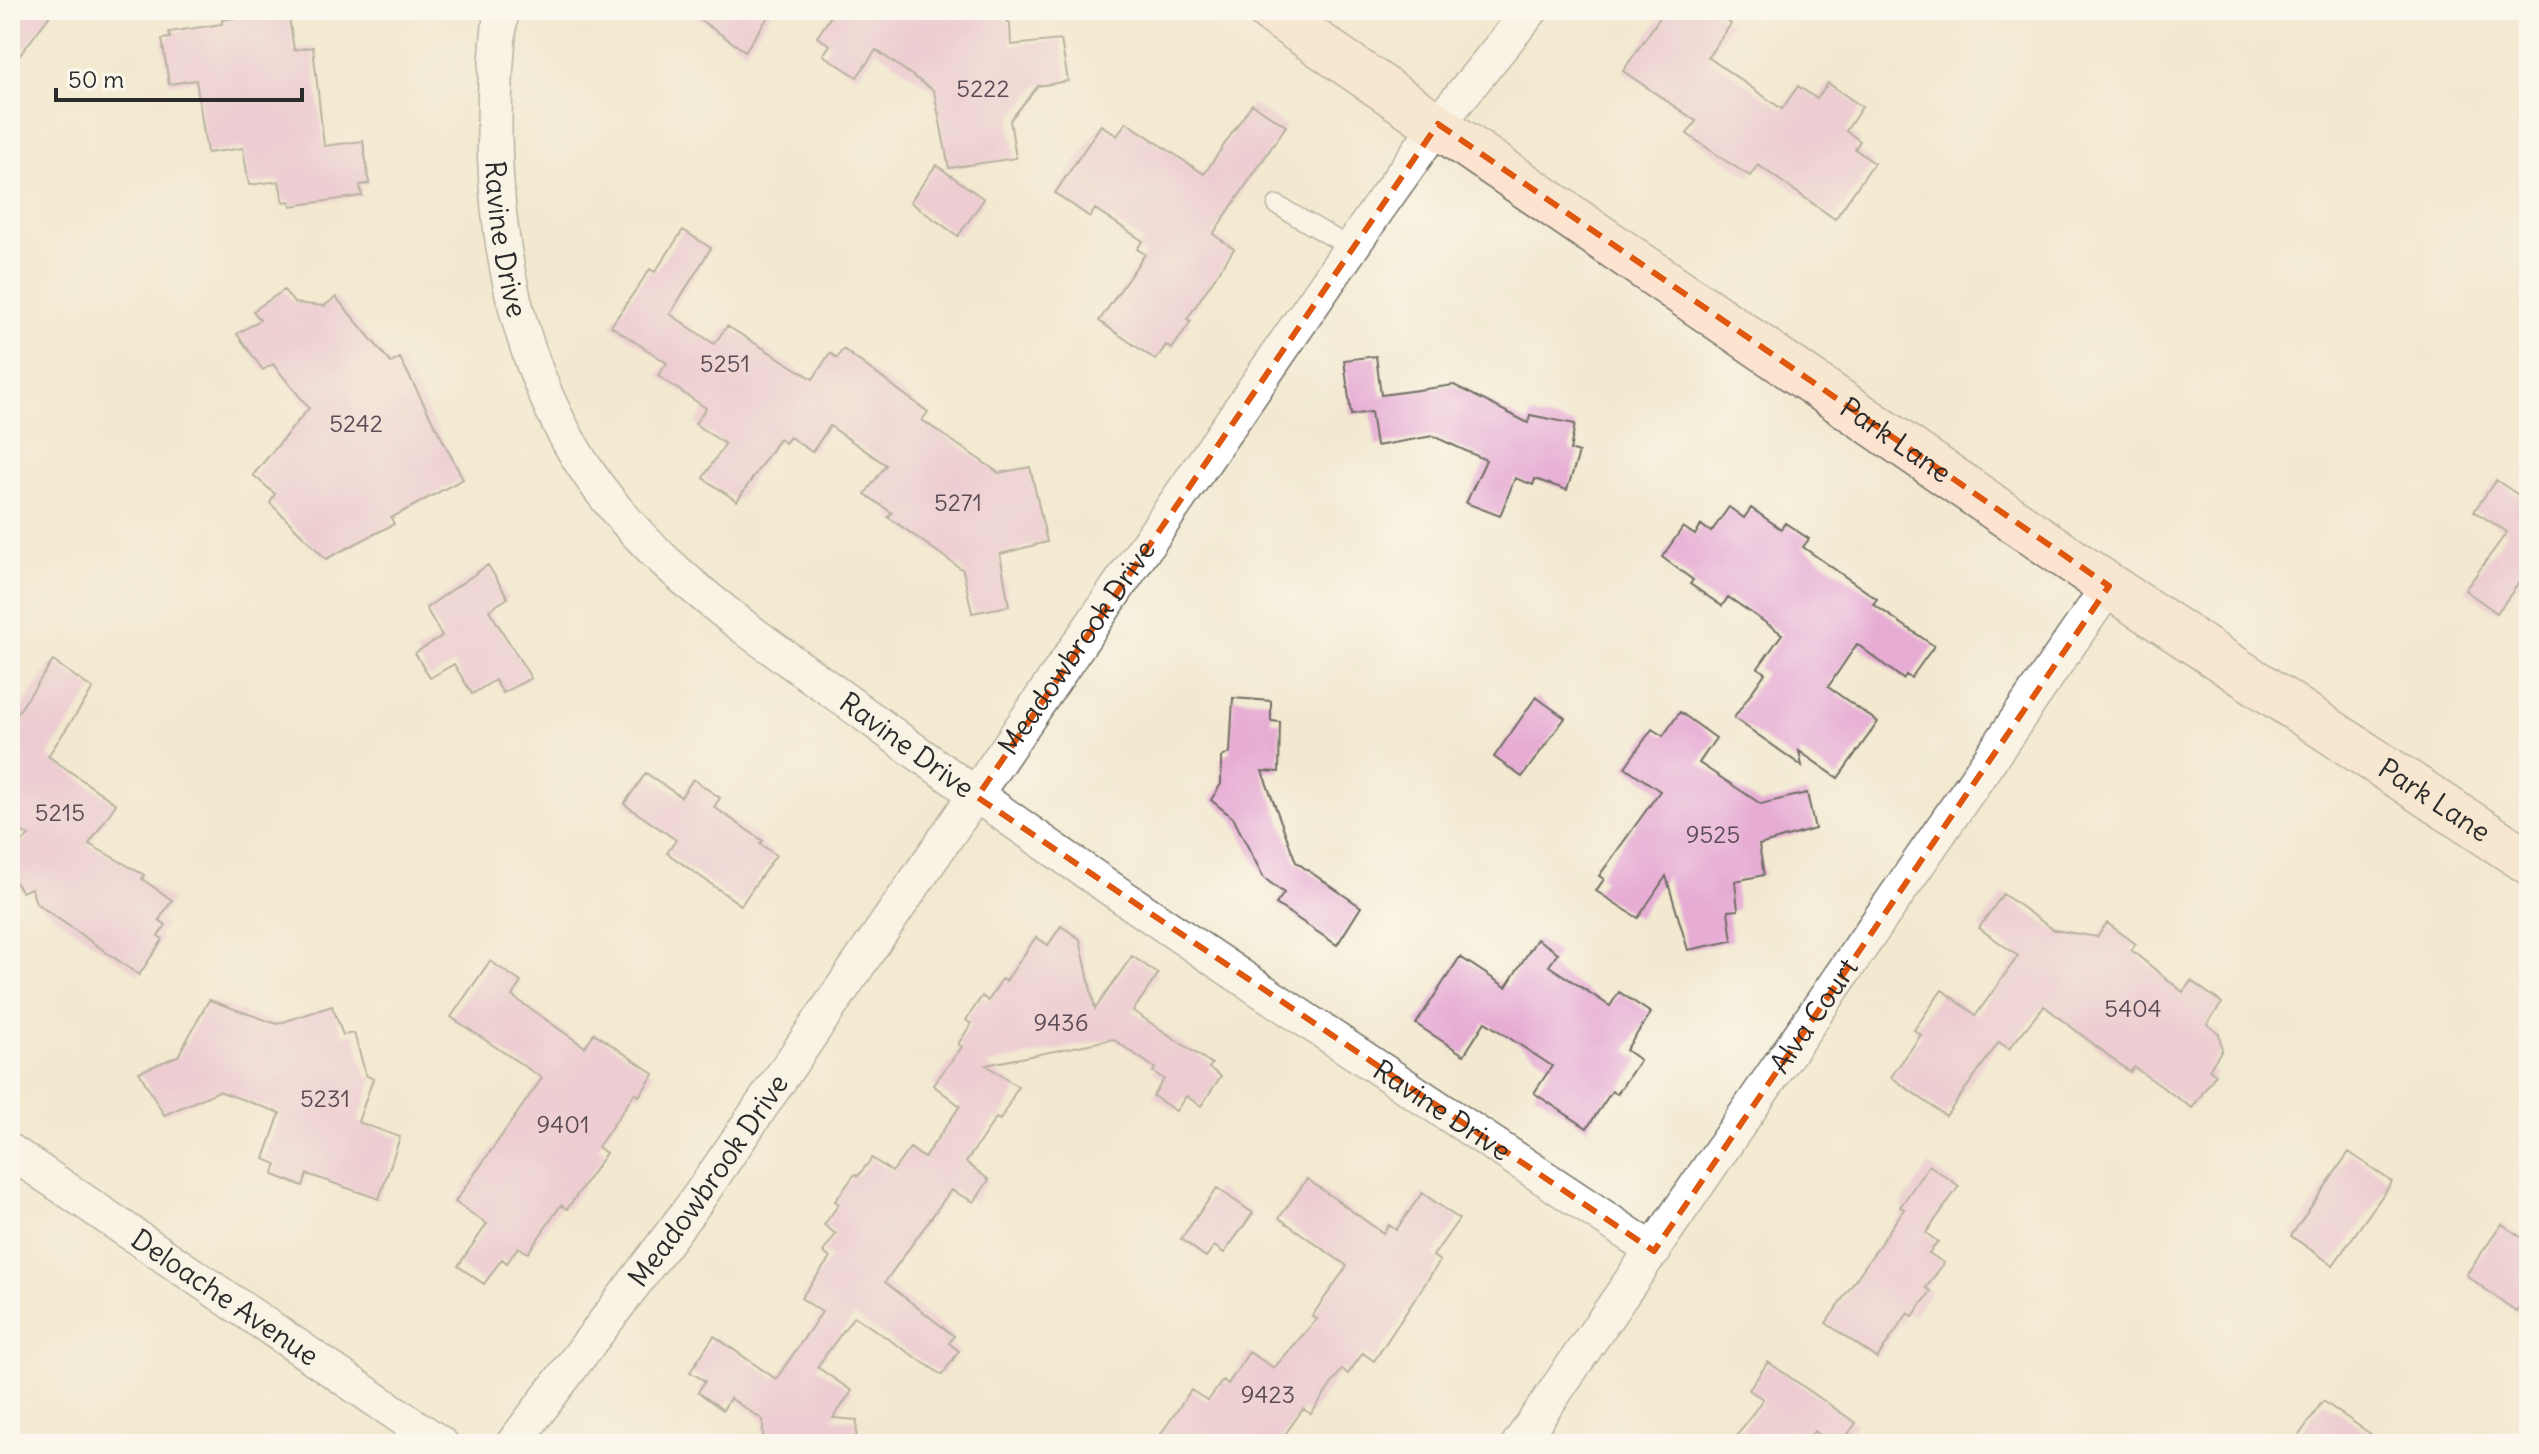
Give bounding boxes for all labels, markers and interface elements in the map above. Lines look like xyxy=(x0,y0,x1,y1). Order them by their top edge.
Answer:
scale bar xyxy=(56,52,302,102)
text: 50 m xyxy=(68,64,124,94)
house number: 5222 xyxy=(956,73,1010,103)
street label: Ravine Drive xyxy=(477,160,536,321)
house number: 5251 xyxy=(700,348,750,378)
street label: Park Lane xyxy=(1833,389,1958,491)
house number: 5242 xyxy=(329,408,383,438)
house number: 5271 xyxy=(934,487,982,517)
street label: Meadowbrook Drive xyxy=(990,533,1163,762)
street label: Ravine Drive xyxy=(833,684,981,806)
street label: Park Lane xyxy=(2372,750,2497,850)
house number: 5215 xyxy=(35,797,85,827)
house number: 9525 xyxy=(1686,819,1740,849)
street label: Alva Court xyxy=(1762,951,1866,1080)
house number: 5404 xyxy=(2104,993,2162,1023)
house number: 9436 xyxy=(1033,1007,1089,1037)
street label: Ravine Drive xyxy=(1366,1052,1518,1169)
street label: Meadowbrook Drive xyxy=(620,1067,796,1294)
house number: 5231 xyxy=(300,1083,350,1113)
house number: 9401 xyxy=(537,1109,590,1139)
street label: Deloache Avenue xyxy=(124,1221,326,1374)
house number: 9423 xyxy=(1241,1379,1295,1409)

